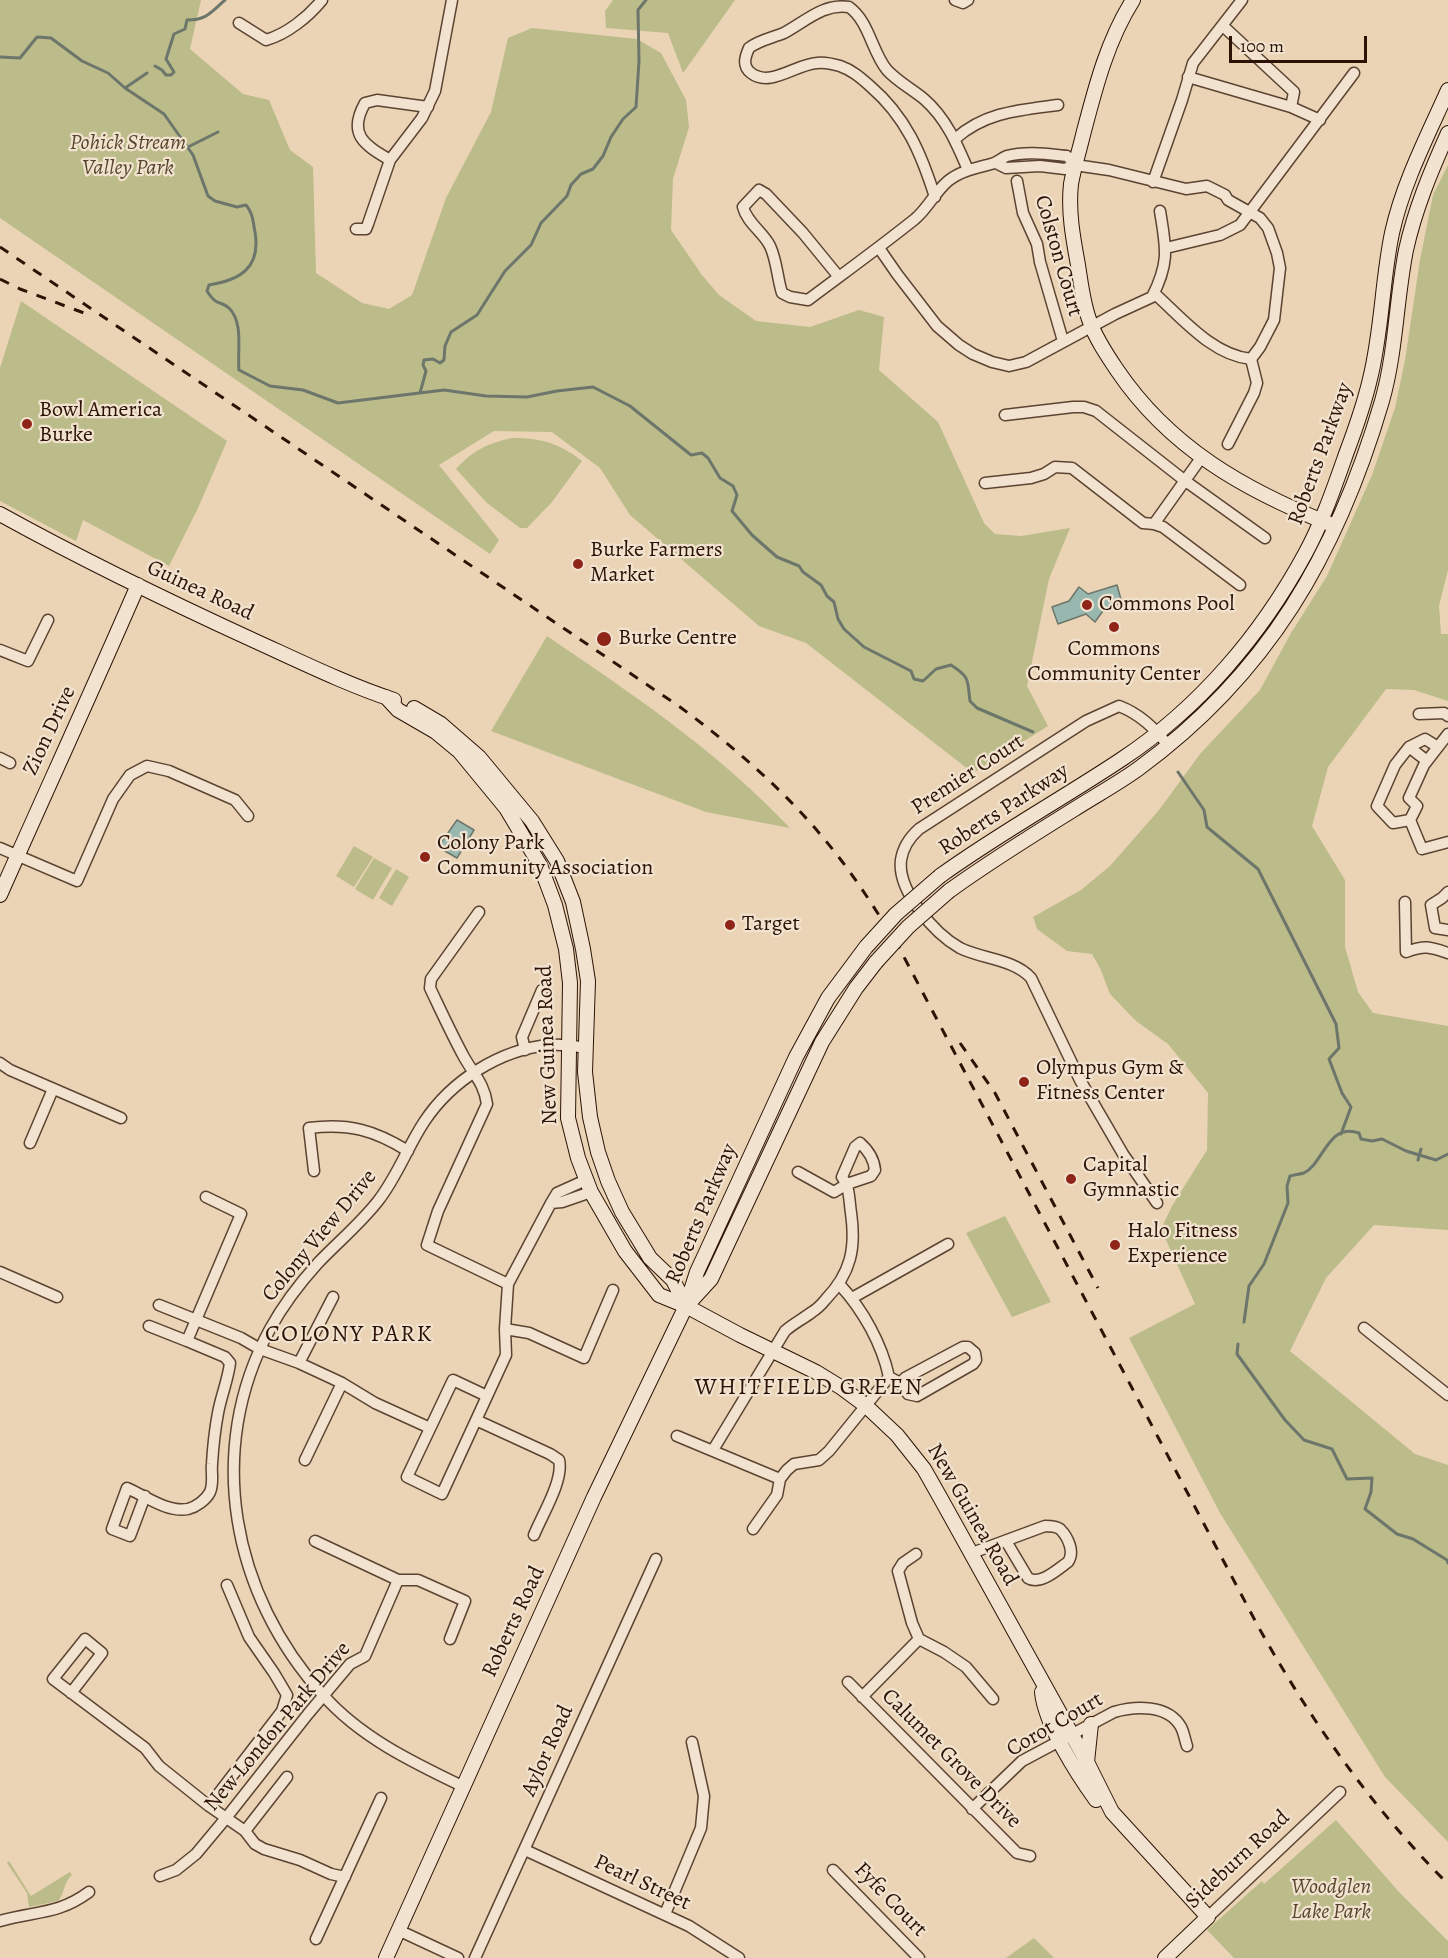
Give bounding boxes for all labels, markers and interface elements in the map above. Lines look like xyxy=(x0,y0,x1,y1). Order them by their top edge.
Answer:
scale bar xyxy=(1232,24,1370,62)
text: 100 m xyxy=(1240,34,1284,58)
park label: Pohick Stream Valley Park xyxy=(70,131,186,182)
street label: Colston Court xyxy=(1028,192,1088,320)
street label: Roberts Parkway xyxy=(1283,379,1359,529)
place label: Bowl America Burke xyxy=(39,398,162,450)
marker: Bowl America Burke xyxy=(20,417,34,431)
place label: Burke Farmers Market xyxy=(590,538,723,590)
street label: Guinea Road xyxy=(142,555,258,627)
marker: Burke Farmers Market xyxy=(571,557,585,571)
place label: Commons Pool xyxy=(1099,592,1235,618)
marker: Commons Pool xyxy=(1080,598,1094,612)
marker: Commons Community Center xyxy=(1107,620,1121,634)
place label: Burke Centre xyxy=(618,626,737,652)
marker: Burke Centre xyxy=(595,630,613,648)
place label: Commons Community Center xyxy=(1027,637,1201,688)
street label: Zion Drive xyxy=(18,682,82,780)
street label: Premier Court xyxy=(907,729,1029,821)
street label: Roberts Parkway xyxy=(934,758,1074,862)
place label: Colony Park Community Association xyxy=(437,831,653,882)
marker: Colony Park Community Association xyxy=(418,850,432,864)
place label: Target xyxy=(742,912,800,938)
marker: Target xyxy=(723,918,737,932)
street label: New Guinea Road xyxy=(532,965,564,1125)
place label: Olympus Gym & Fitness Center xyxy=(1036,1056,1184,1108)
marker: Olympus Gym & Fitness Center xyxy=(1017,1075,1031,1089)
street label: Roberts Parkway xyxy=(661,1140,743,1288)
place label: Capital Gymnastic xyxy=(1083,1153,1179,1204)
street label: Colony View Drive xyxy=(257,1165,383,1307)
marker: Capital Gymnastic xyxy=(1064,1172,1078,1186)
place label: Halo Fitness Experience xyxy=(1127,1219,1238,1270)
marker: Halo Fitness Experience xyxy=(1108,1238,1122,1252)
district label: COLONY PARK xyxy=(265,1321,433,1349)
district label: WHITFIELD GREEN xyxy=(695,1374,923,1402)
street label: New Guinea Road xyxy=(921,1439,1023,1591)
street label: Roberts Road xyxy=(477,1562,551,1682)
street label: New London Park Drive xyxy=(199,1637,357,1817)
street label: Calumet Grove Drive xyxy=(875,1683,1027,1835)
street label: Corot Court xyxy=(1002,1687,1108,1763)
street label: Aylor Road xyxy=(516,1701,580,1801)
street label: Sideburn Road xyxy=(1180,1805,1296,1915)
street label: Pearl Street xyxy=(590,1849,694,1917)
street label: Fyfe Court xyxy=(848,1857,932,1943)
park label: Woodglen Lake Park xyxy=(1291,1875,1371,1927)

